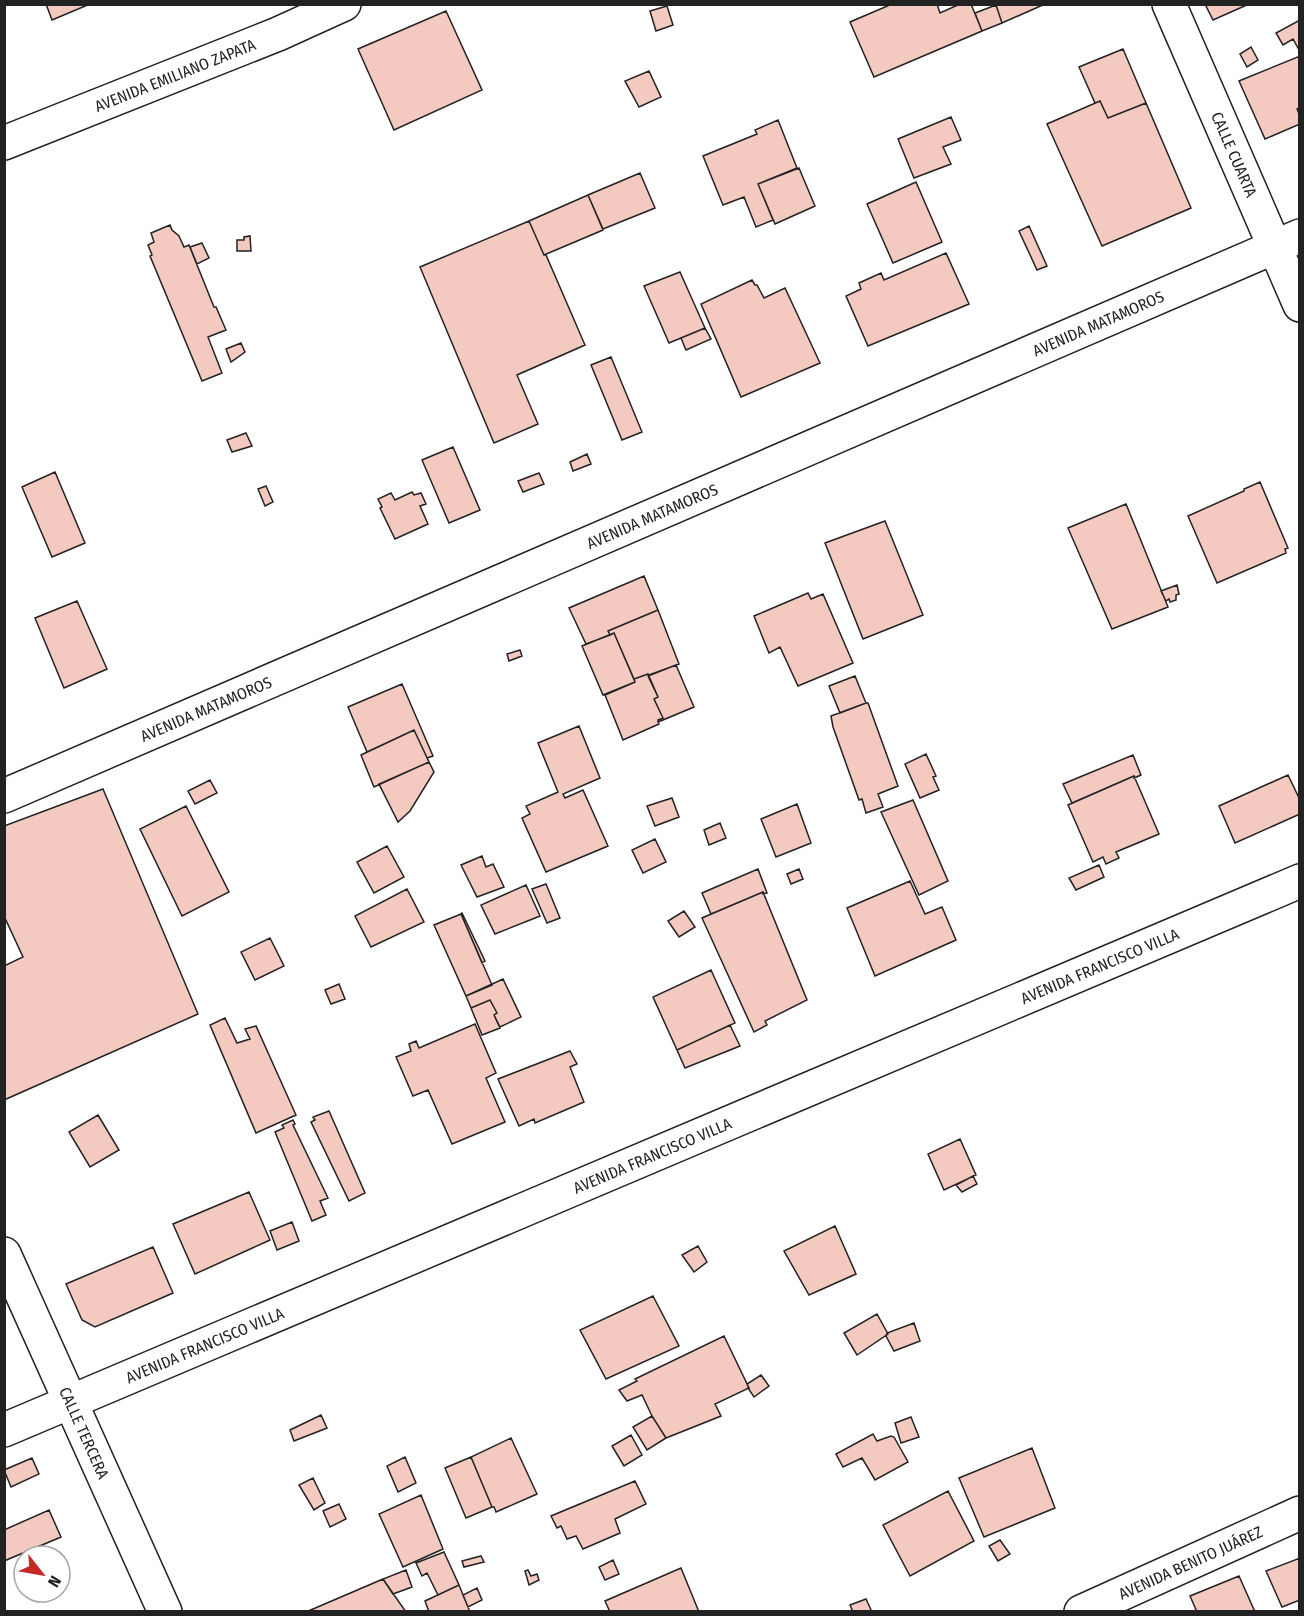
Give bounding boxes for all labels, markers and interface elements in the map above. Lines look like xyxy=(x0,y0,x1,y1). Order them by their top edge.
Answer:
street label: AVENIDA EMILIANO ZAPATA xyxy=(92,34,259,116)
street label: CALLE CUARTA xyxy=(1208,109,1262,200)
street label: AVENIDA MATAMOROS xyxy=(1030,286,1167,360)
street label: AVENIDA MATAMOROS xyxy=(584,479,721,553)
street label: AVENIDA MATAMOROS xyxy=(137,672,275,745)
street label: AVENIDA FRANCISCO VILLA xyxy=(1018,924,1182,1008)
street label: AVENIDA FRANCISCO VILLA xyxy=(570,1113,735,1197)
street label: AVENIDA FRANCISCO VILLA xyxy=(123,1303,287,1387)
street label: CALLE TERCERA xyxy=(56,1384,113,1482)
street label: AVENIDA BENITO JUÁREZ xyxy=(1115,1522,1265,1603)
north arrow xyxy=(12,1544,72,1604)
text: N xyxy=(44,1572,65,1590)

